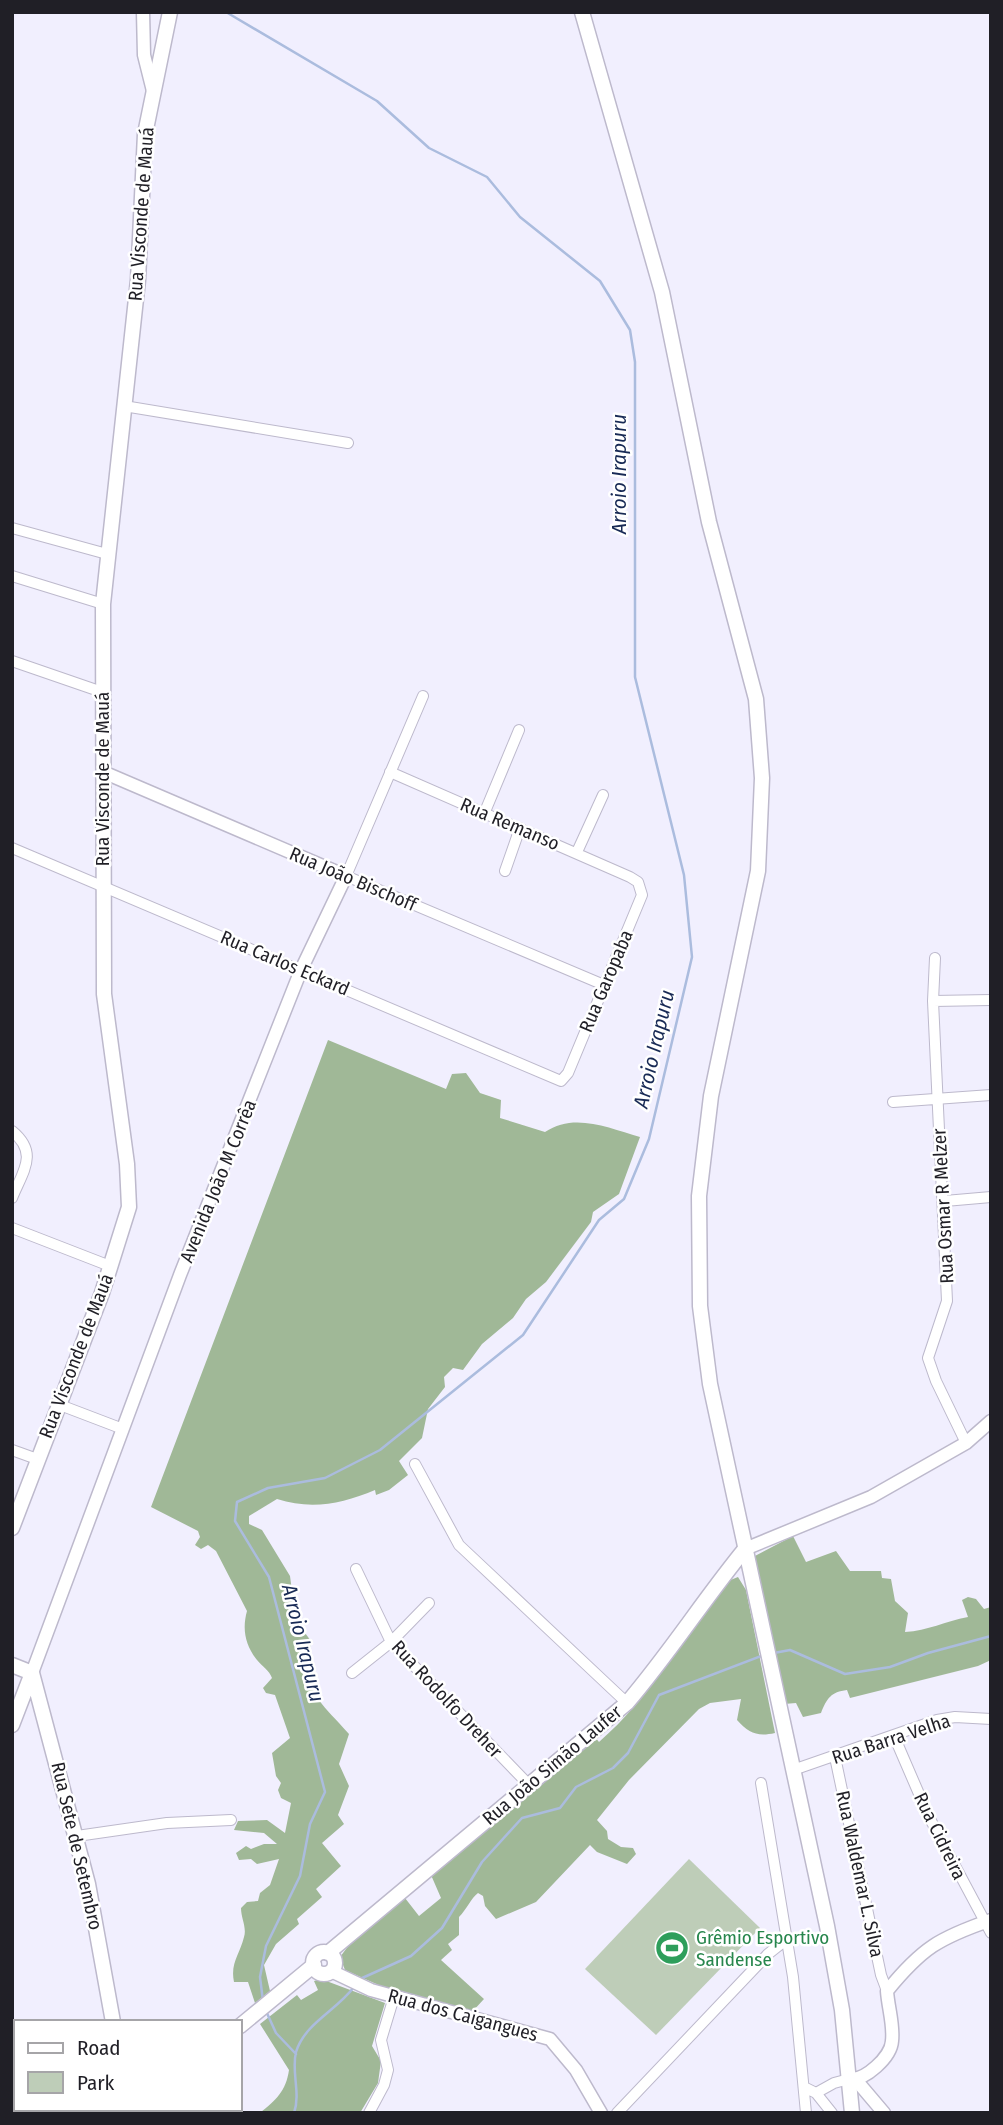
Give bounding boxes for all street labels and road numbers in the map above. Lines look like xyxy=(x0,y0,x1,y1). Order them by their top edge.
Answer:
street label: Rua Visconde de Mauá xyxy=(123,126,159,302)
street label: Rua Visconde de Mauá xyxy=(91,692,114,866)
street label: Rua Remanso xyxy=(457,793,563,855)
street label: Rua João Bischoff xyxy=(286,842,421,917)
street label: Rua Carlos Eckard xyxy=(217,925,353,1001)
street label: Rua Garopaba xyxy=(574,926,638,1036)
street label: Avenida João M Corrêa xyxy=(175,1096,261,1266)
street label: Rua Osmar R Melzer xyxy=(927,1127,959,1284)
street label: Rua Visconde de Mauá xyxy=(34,1270,118,1442)
street label: Rua Rodolfo Dreher xyxy=(387,1636,507,1763)
street label: Rua João Simão Laufer xyxy=(478,1700,627,1830)
street label: Rua Barra Velha xyxy=(829,1709,953,1769)
street label: Rua Sete de Setembro xyxy=(46,1760,108,1932)
street label: Rua Waldemar L. Silva xyxy=(831,1789,889,1959)
street label: Rua Cidreira xyxy=(909,1789,971,1883)
street label: Rua dos Caigangues xyxy=(385,1984,541,2046)

